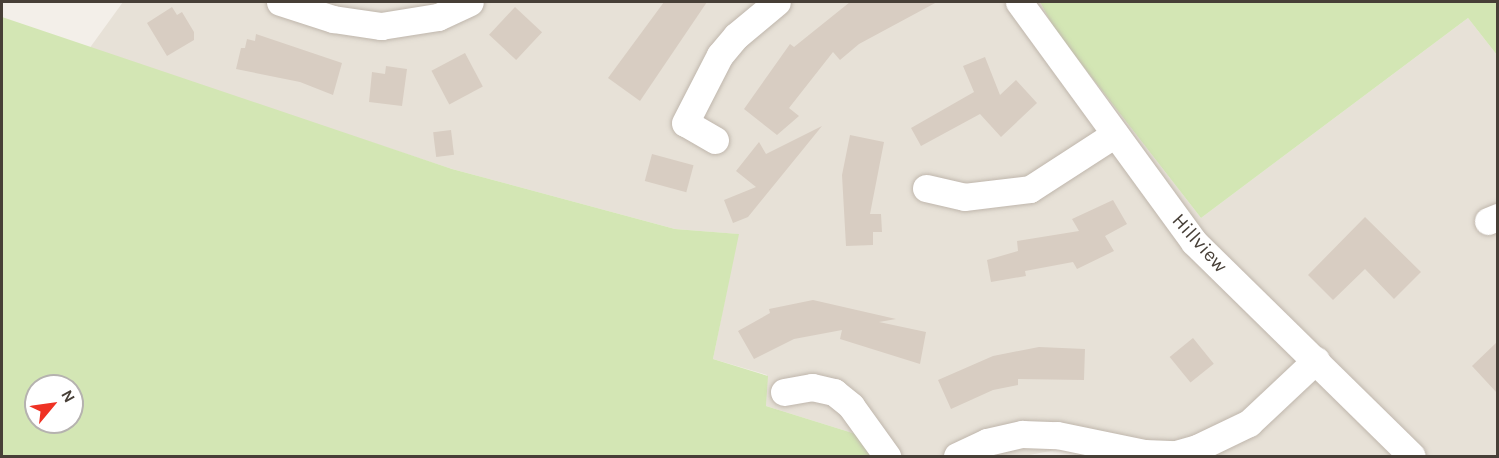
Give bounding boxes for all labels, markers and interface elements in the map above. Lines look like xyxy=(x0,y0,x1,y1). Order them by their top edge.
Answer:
street label: Hillview xyxy=(1167,208,1233,278)
north arrow xyxy=(24,374,84,434)
text: N xyxy=(57,386,80,406)

